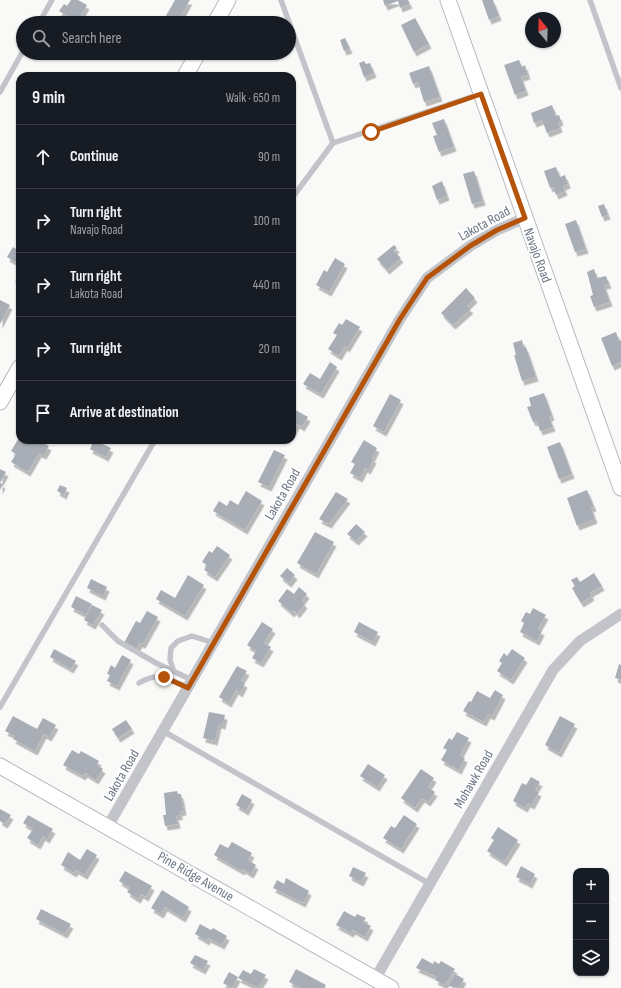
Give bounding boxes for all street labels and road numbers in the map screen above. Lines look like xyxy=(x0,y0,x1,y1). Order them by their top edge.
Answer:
street label: Lakota Road xyxy=(455,202,513,245)
street label: Navajo Road xyxy=(520,226,555,285)
street label: Lakota Road xyxy=(261,465,304,523)
street label: Lakota Road xyxy=(100,746,143,804)
street label: Mohawk Road xyxy=(450,747,497,811)
street label: Pine Ridge Avenue xyxy=(155,848,237,905)

